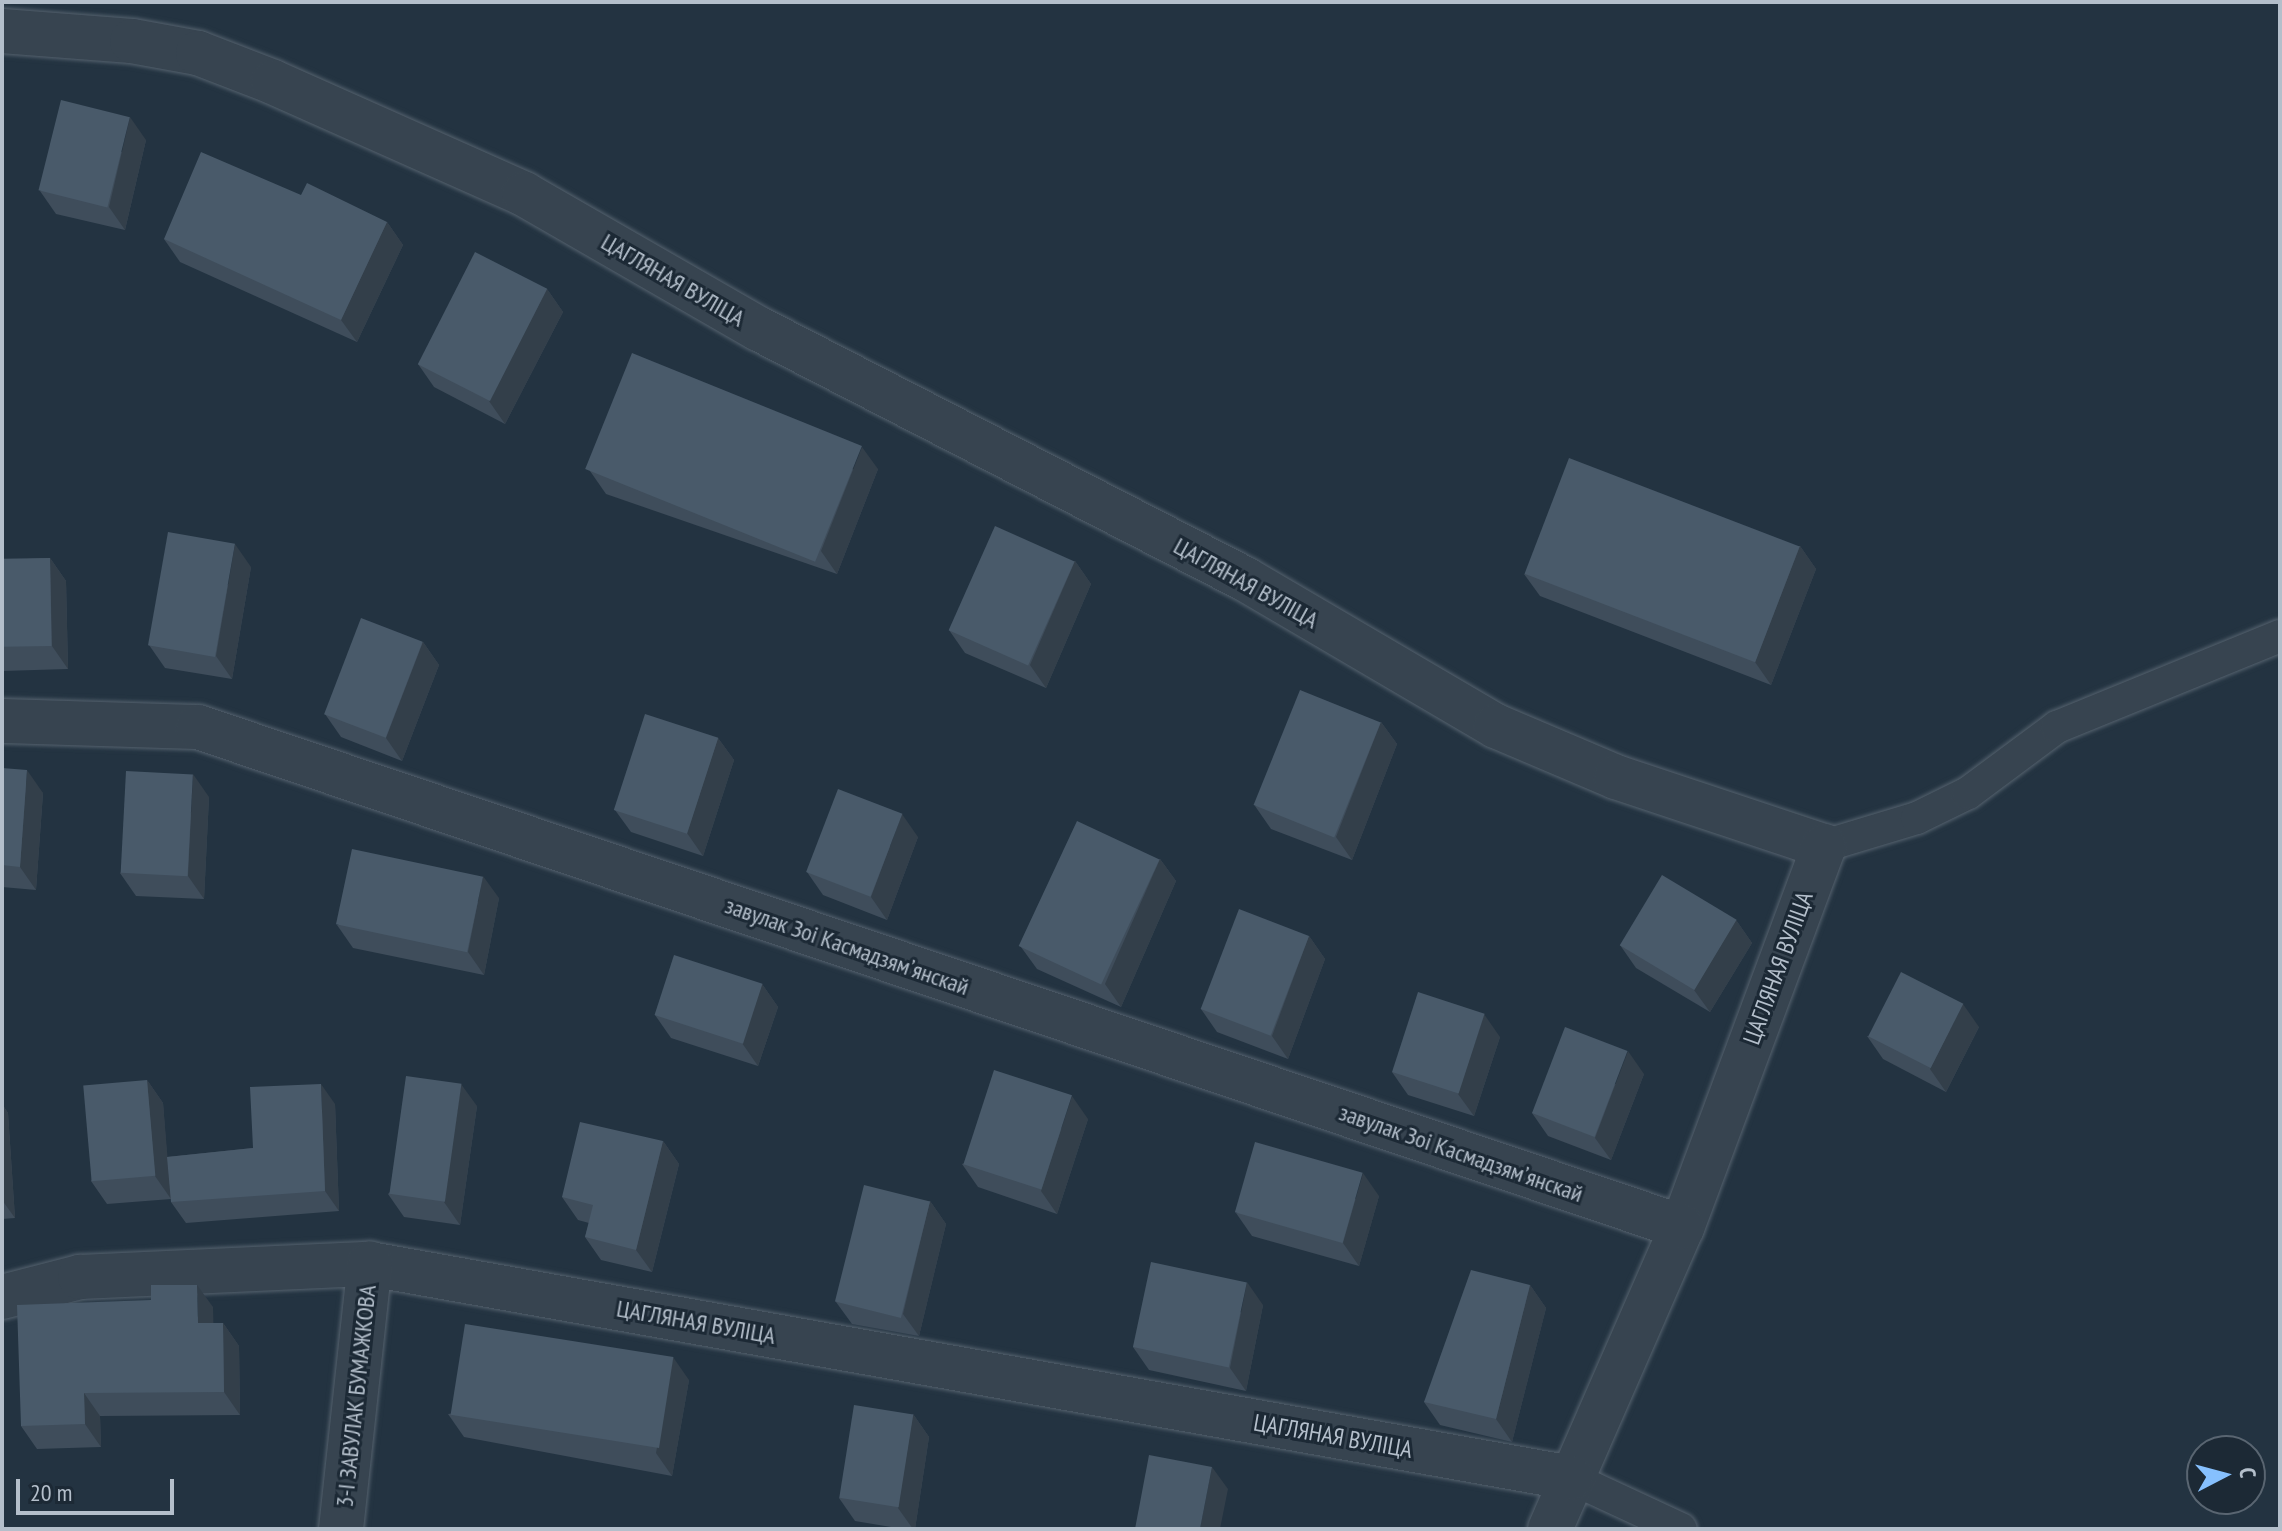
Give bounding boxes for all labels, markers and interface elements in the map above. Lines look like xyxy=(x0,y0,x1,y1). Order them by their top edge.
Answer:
street label: ЦАГЛЯНАЯ ВУЛІЦА xyxy=(596,227,750,333)
street label: ЦАГЛЯНАЯ ВУЛІЦА xyxy=(1169,532,1323,634)
street label: ЦАГЛЯНАЯ ВУЛІЦА xyxy=(1737,888,1819,1048)
street label: завулак Зоі Касмадзямʼянскай xyxy=(721,891,973,1001)
street label: завулак Зоі Касмадзямʼянскай xyxy=(1335,1098,1587,1208)
street label: 3-І ЗАВУЛАК БУМАЖКОВА xyxy=(330,1283,382,1509)
street label: ЦАГЛЯНАЯ ВУЛІЦА xyxy=(614,1294,778,1350)
street label: ЦАГЛЯНАЯ ВУЛІЦА xyxy=(1251,1408,1415,1464)
north arrow xyxy=(2186,1435,2266,1515)
scale bar xyxy=(20,1463,178,1513)
text: С xyxy=(2233,1466,2262,1479)
text: 20 m xyxy=(30,1477,72,1508)

